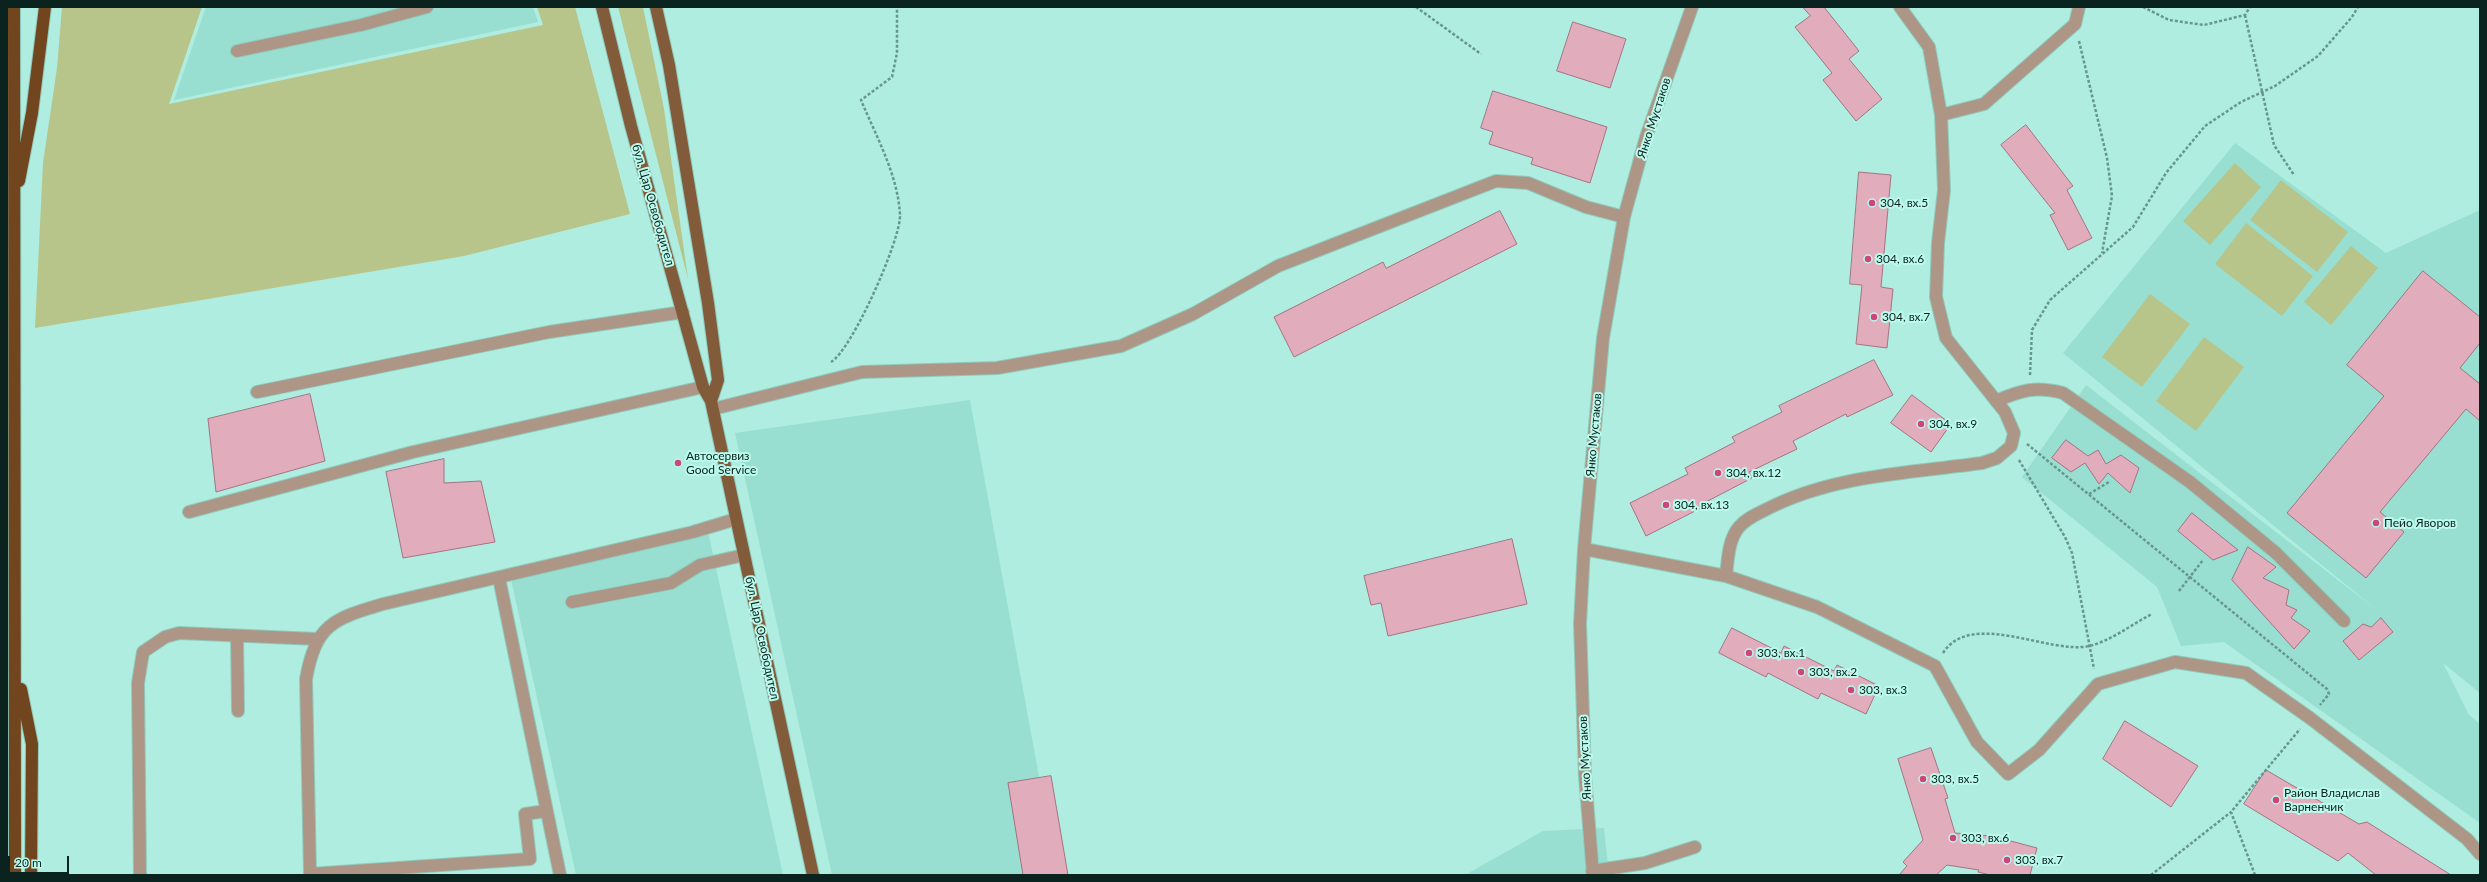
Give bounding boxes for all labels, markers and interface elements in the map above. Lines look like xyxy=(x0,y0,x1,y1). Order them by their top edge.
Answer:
street label: Янко Мустаков xyxy=(1634,76,1674,160)
street label: бул. Цар Освободител xyxy=(629,143,677,267)
place label: 304, вх.5 xyxy=(1880,196,1928,210)
marker: 304, вх.5 xyxy=(1867,198,1877,208)
place label: 304, вх.6 xyxy=(1876,252,1924,266)
marker: 304, вх.6 xyxy=(1863,254,1873,264)
place label: 304, вх.7 xyxy=(1882,310,1930,324)
marker: 304, вх.7 xyxy=(1869,312,1879,322)
street label: Янко Мустаков xyxy=(1583,393,1605,477)
place label: 304, вх.9 xyxy=(1929,417,1977,431)
marker: 304, вх.9 xyxy=(1916,419,1926,429)
place label: Автосервиз Good Service xyxy=(686,449,756,477)
marker: Автосервиз Good Service xyxy=(673,458,683,468)
place label: 304, вх.12 xyxy=(1726,466,1781,480)
marker: 304, вх.12 xyxy=(1713,468,1723,478)
place label: 304, вх.13 xyxy=(1674,498,1729,512)
marker: 304, вх.13 xyxy=(1661,500,1671,510)
place label: Пейо Яворов xyxy=(2384,516,2456,530)
marker: Пейо Яворов xyxy=(2371,518,2381,528)
street label: бул. Цар Освободител xyxy=(742,575,782,701)
place label: 303, вх.1 xyxy=(1757,646,1805,660)
marker: 303, вх.1 xyxy=(1744,648,1754,658)
place label: 303, вх.2 xyxy=(1809,665,1857,679)
marker: 303, вх.2 xyxy=(1796,667,1806,677)
place label: 303, вх.3 xyxy=(1859,683,1907,697)
marker: 303, вх.3 xyxy=(1846,685,1856,695)
street label: Янко Мустаков xyxy=(1576,716,1594,800)
place label: 303, вх.5 xyxy=(1931,772,1979,786)
marker: 303, вх.5 xyxy=(1918,774,1928,784)
place label: Район Владислав Варненчик xyxy=(2284,786,2380,814)
marker: Район Владислав Варненчик xyxy=(2271,795,2281,805)
place label: 303, вх.6 xyxy=(1961,831,2009,845)
marker: 303, вх.6 xyxy=(1948,833,1958,843)
scale bar xyxy=(10,848,71,874)
place label: 303, вх.7 xyxy=(2015,853,2063,867)
text: 20 m xyxy=(15,855,42,870)
marker: 303, вх.7 xyxy=(2002,855,2012,865)

